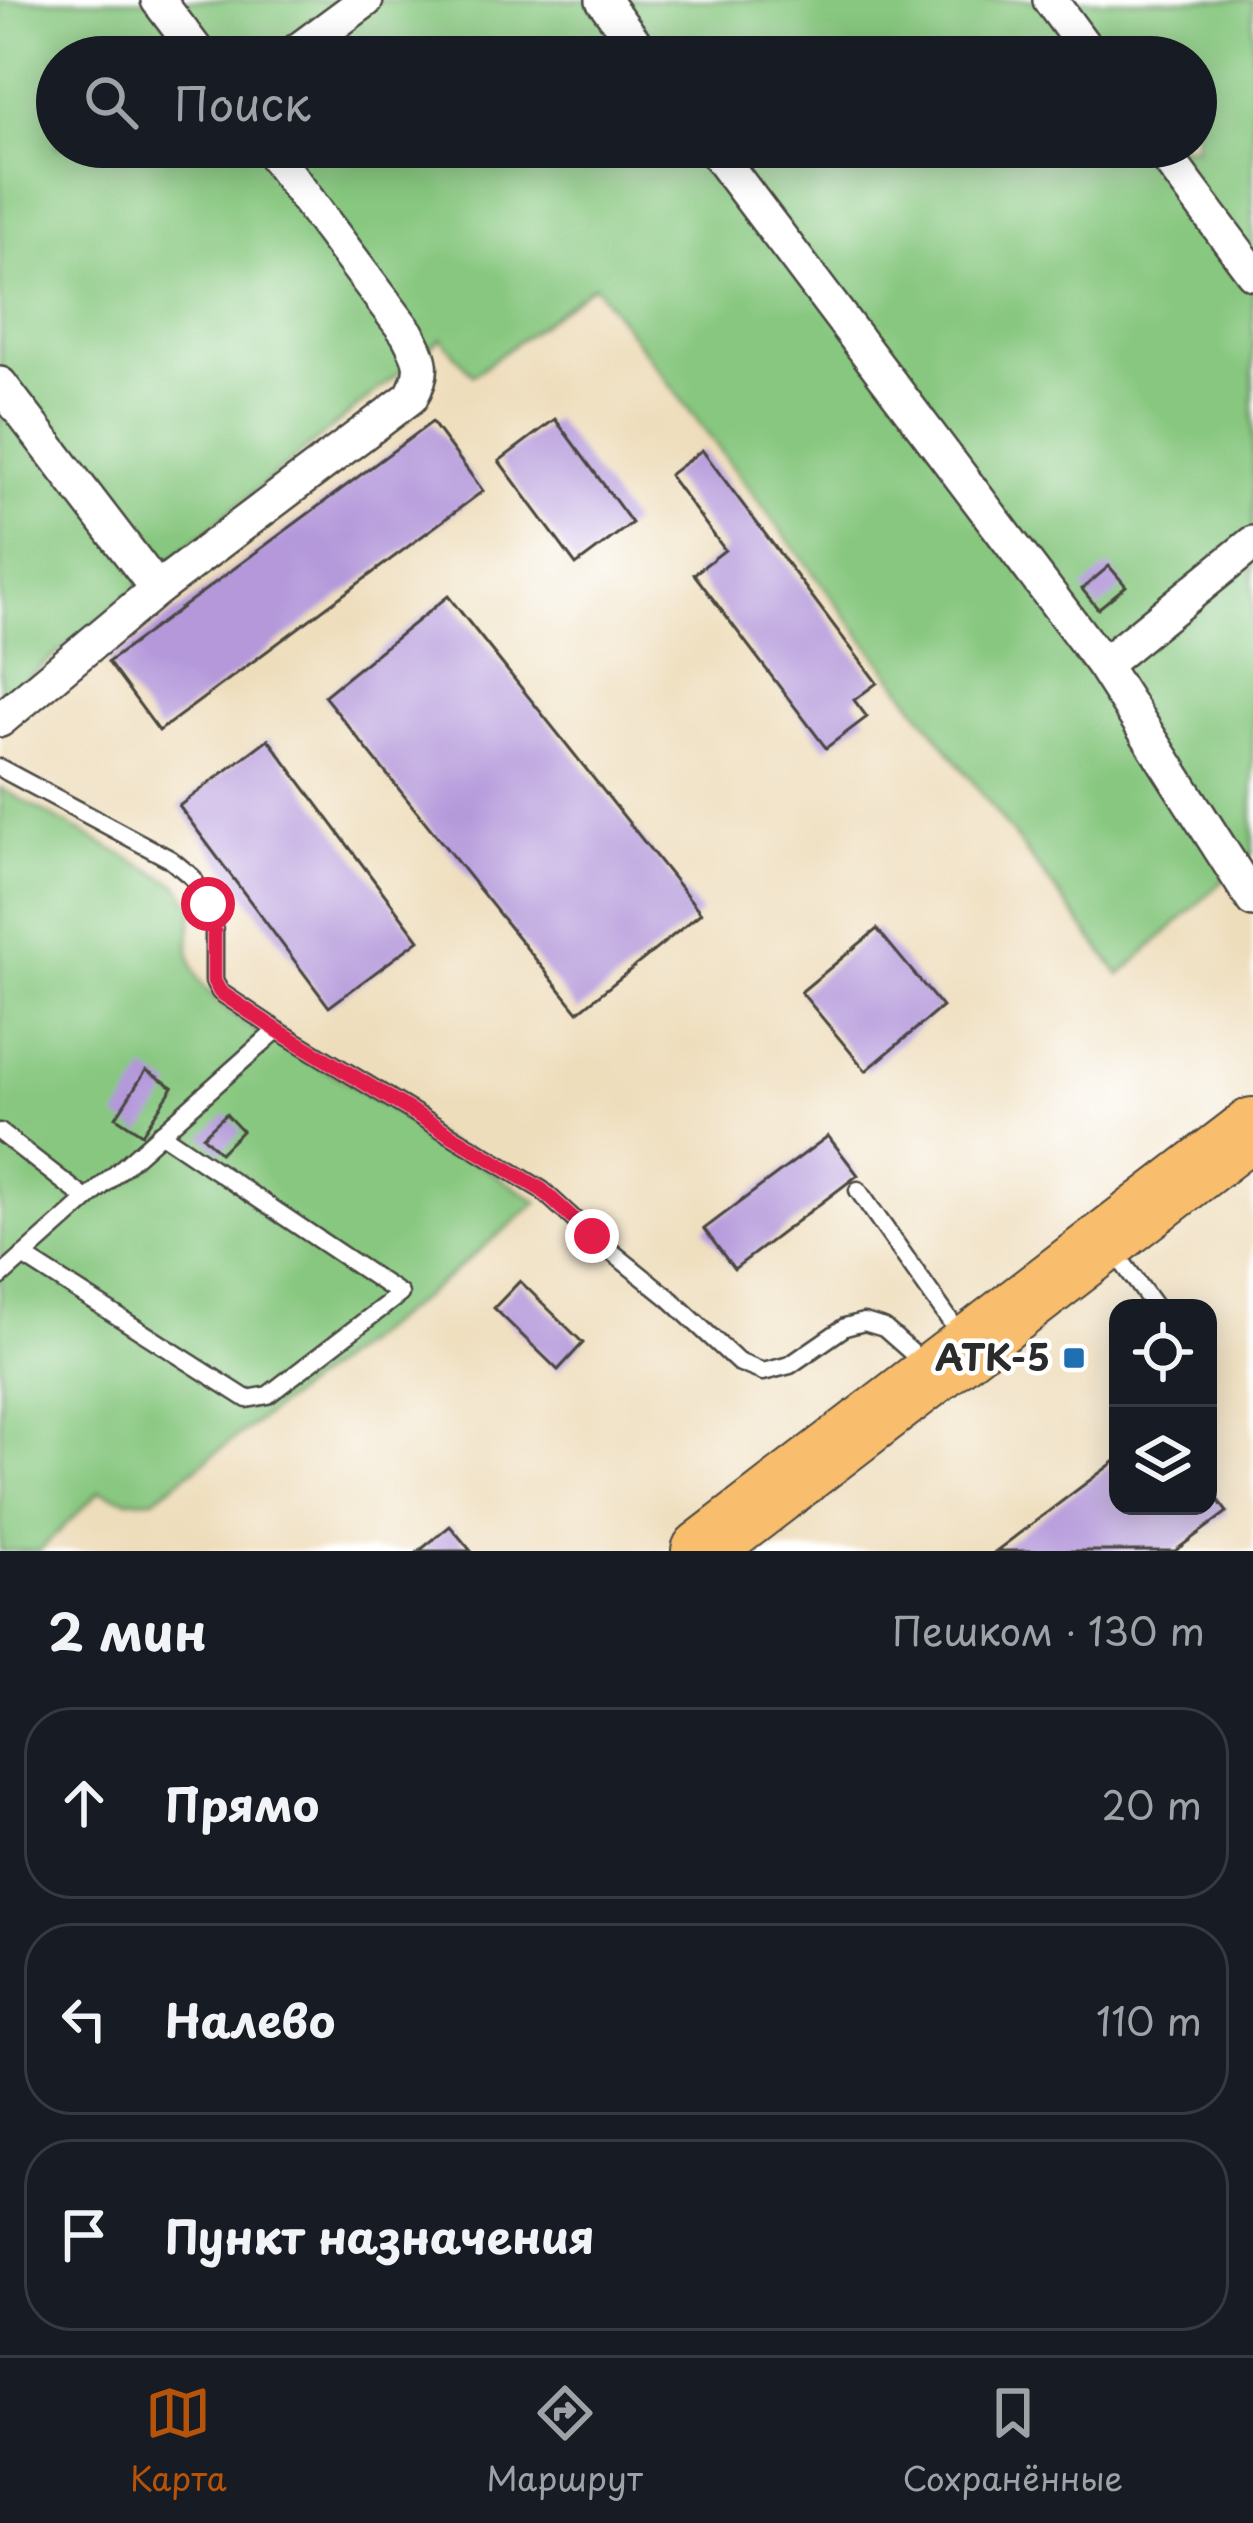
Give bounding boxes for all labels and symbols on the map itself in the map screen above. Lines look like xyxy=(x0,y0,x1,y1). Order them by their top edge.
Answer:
route start xyxy=(181,877,235,931)
route end xyxy=(565,1209,619,1263)
place label: АТК-5 xyxy=(935,1329,1050,1383)
marker: АТК-5 xyxy=(1061,1345,1087,1371)

